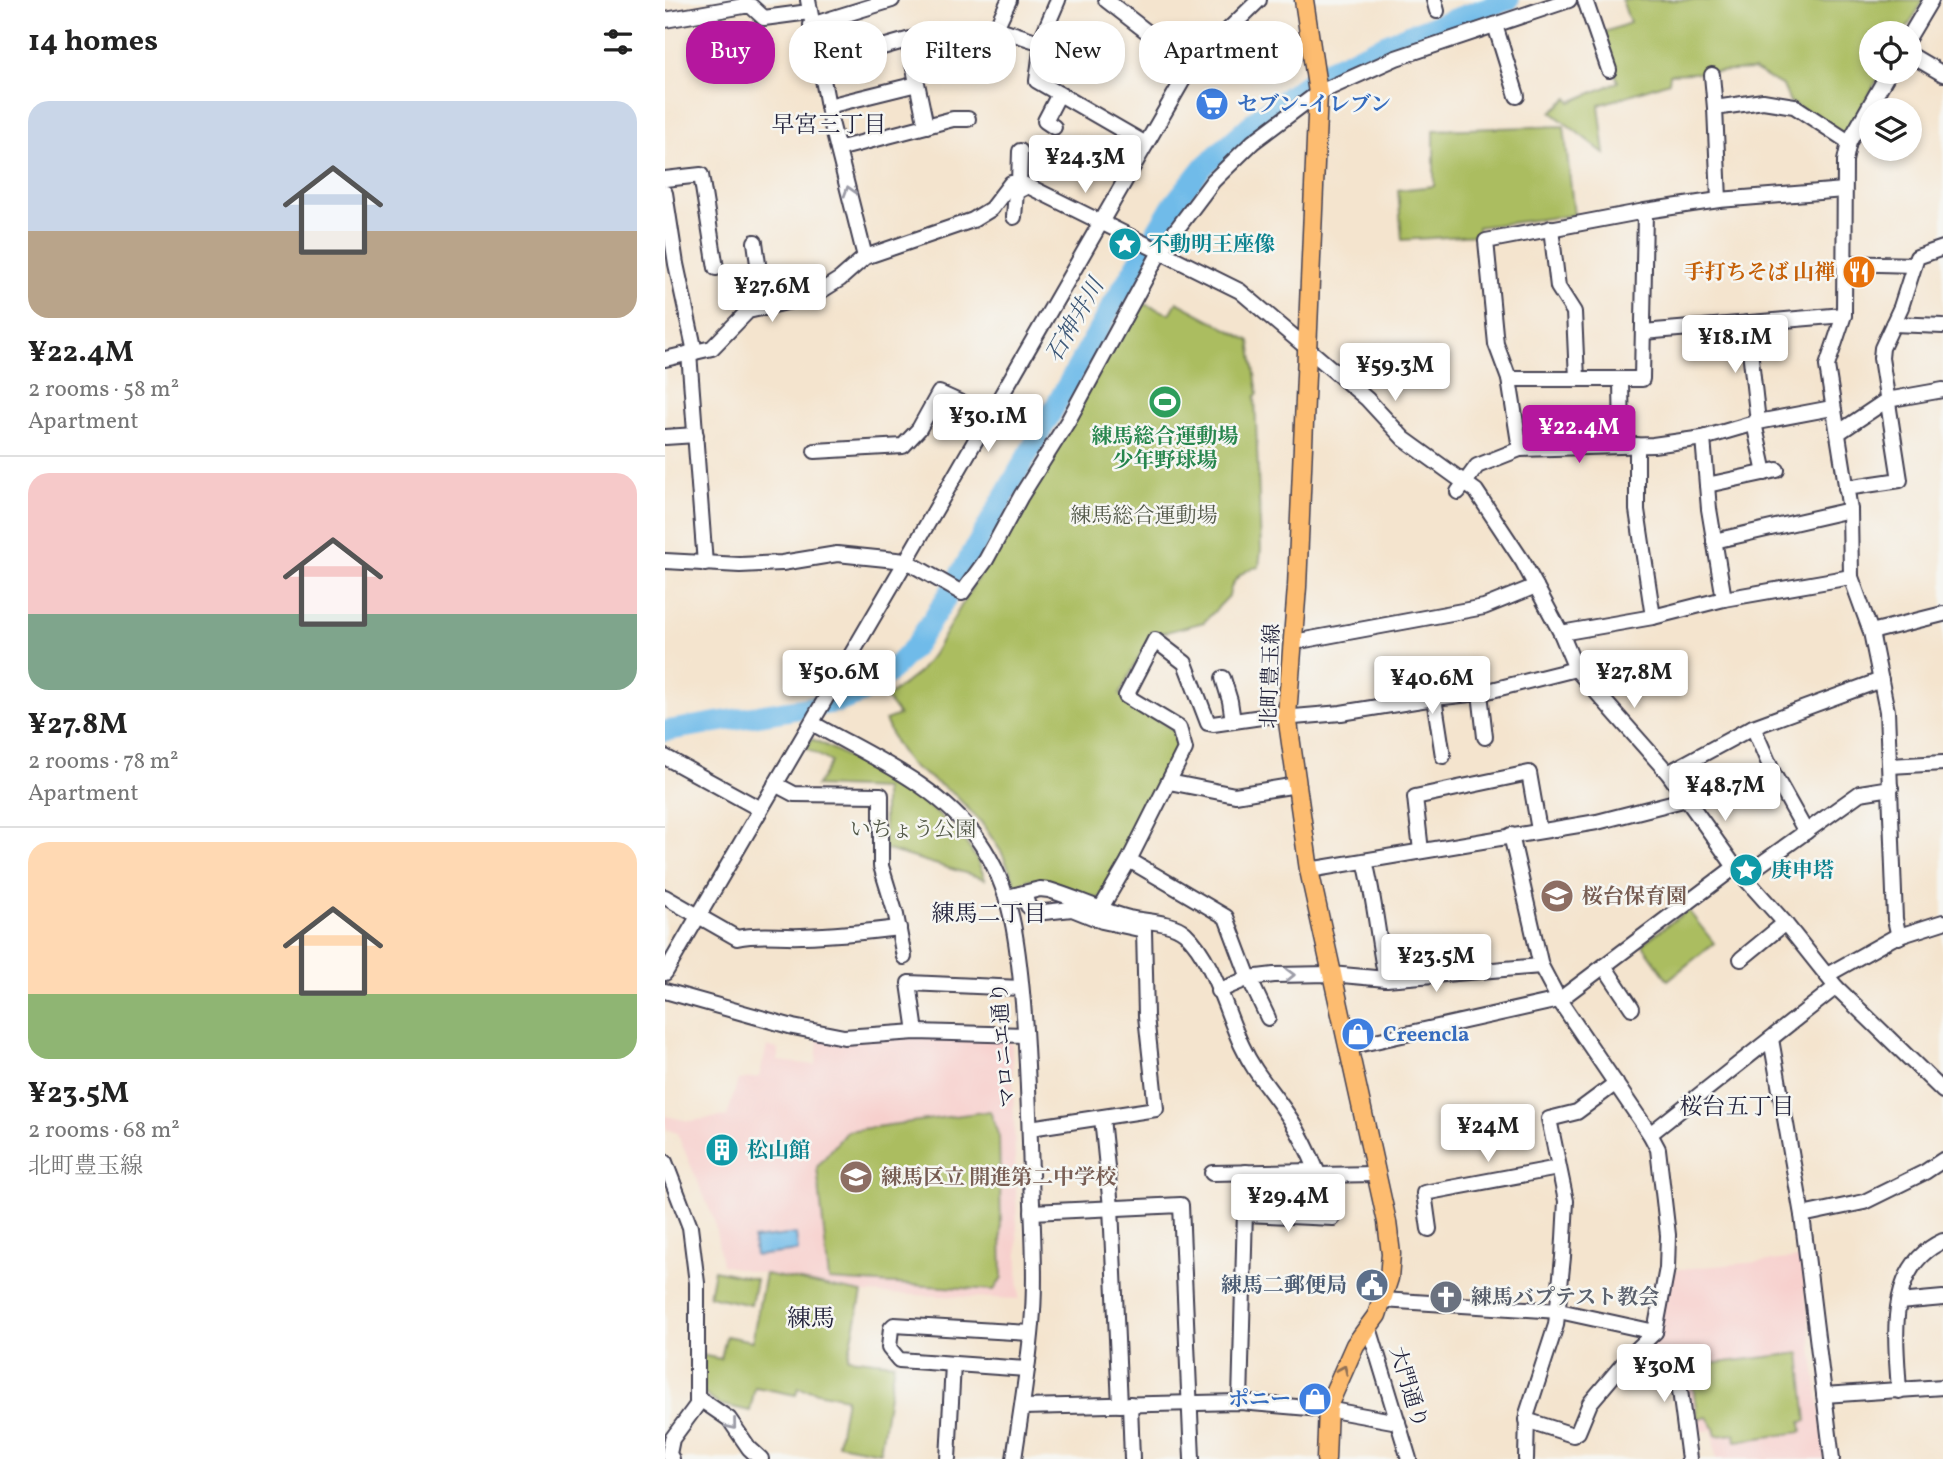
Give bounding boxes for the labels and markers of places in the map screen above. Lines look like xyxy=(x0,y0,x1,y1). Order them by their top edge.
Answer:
supermarket icon: セブン-イレブン xyxy=(1193,85,1231,123)
place label: セブン-イレブン xyxy=(1237,91,1391,120)
pin: ¥24.3M xyxy=(1028,136,1142,195)
place icon: 不動明王座像 xyxy=(1106,225,1144,263)
place label: 不動明王座像 xyxy=(1149,231,1275,260)
restaurant icon: 手打ちそば 山禅 xyxy=(1840,253,1878,291)
place label: 手打ちそば 山禅 xyxy=(1684,259,1835,288)
pin: ¥27.6M xyxy=(715,264,829,324)
pin: ¥18.1M xyxy=(1678,316,1792,375)
pin: ¥59.3M xyxy=(1338,344,1452,403)
sports icon: 練馬総合運動場 少年野球場 xyxy=(1146,383,1184,421)
pin: ¥30.1M xyxy=(931,394,1045,454)
pin: ¥22.4M xyxy=(1522,406,1636,465)
place label: 練馬総合運動場 少年野球場 xyxy=(1092,423,1239,476)
pin: ¥50.6M xyxy=(782,650,896,710)
pin: ¥27.8M xyxy=(1577,650,1691,710)
pin: ¥40.6M xyxy=(1375,656,1489,716)
pin: ¥48.7M xyxy=(1668,764,1782,823)
place icon: 庚申塔 xyxy=(1727,851,1765,889)
place label: 庚申塔 xyxy=(1771,857,1834,886)
school or university icon: 桜台保育園 xyxy=(1538,877,1576,915)
place label: 桜台保育園 xyxy=(1582,883,1687,912)
pin: ¥23.5M xyxy=(1379,934,1493,994)
shop icon: Creencla xyxy=(1339,1015,1377,1053)
place label: Creencla xyxy=(1383,1021,1470,1050)
pin: ¥24M xyxy=(1447,1104,1529,1164)
building icon: 松山館 xyxy=(703,1131,741,1169)
place label: 松山館 xyxy=(747,1137,810,1166)
school or university icon: 練馬区立 開進第二中学校 xyxy=(837,1158,875,1196)
place label: 練馬区立 開進第二中学校 xyxy=(881,1164,1116,1193)
pin: ¥29.4M xyxy=(1231,1174,1345,1234)
public building icon: 練馬二郵便局 xyxy=(1353,1266,1391,1304)
place label: 練馬二郵便局 xyxy=(1221,1272,1347,1301)
church icon: 練馬バプテスト教会 xyxy=(1427,1278,1465,1316)
place label: 練馬バプテスト教会 xyxy=(1471,1284,1659,1313)
pin: ¥30M xyxy=(1623,1344,1705,1404)
shop icon: ポニー xyxy=(1296,1380,1334,1418)
place label: ポニー xyxy=(1228,1386,1291,1415)

